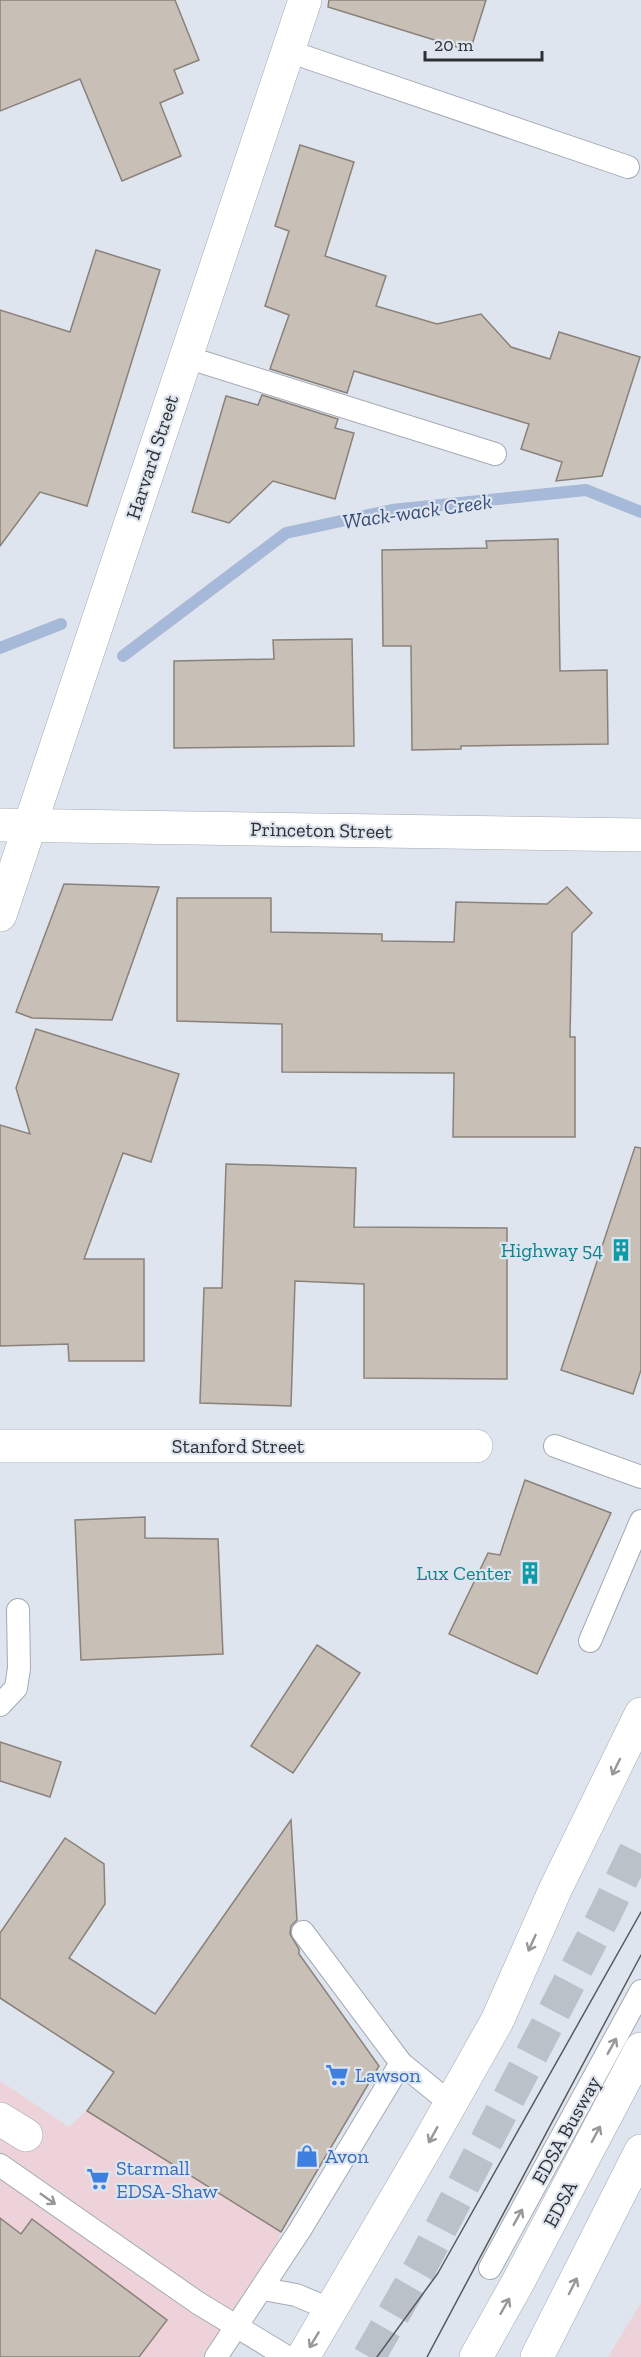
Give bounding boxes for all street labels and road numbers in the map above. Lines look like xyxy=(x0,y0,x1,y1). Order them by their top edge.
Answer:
street label: Harvard Street xyxy=(121,391,184,522)
street label: Princeton Street xyxy=(250,817,393,843)
street label: Stanford Street xyxy=(172,1434,305,1458)
street label: EDSA Busway xyxy=(526,2071,606,2188)
street label: EDSA xyxy=(538,2176,583,2231)

